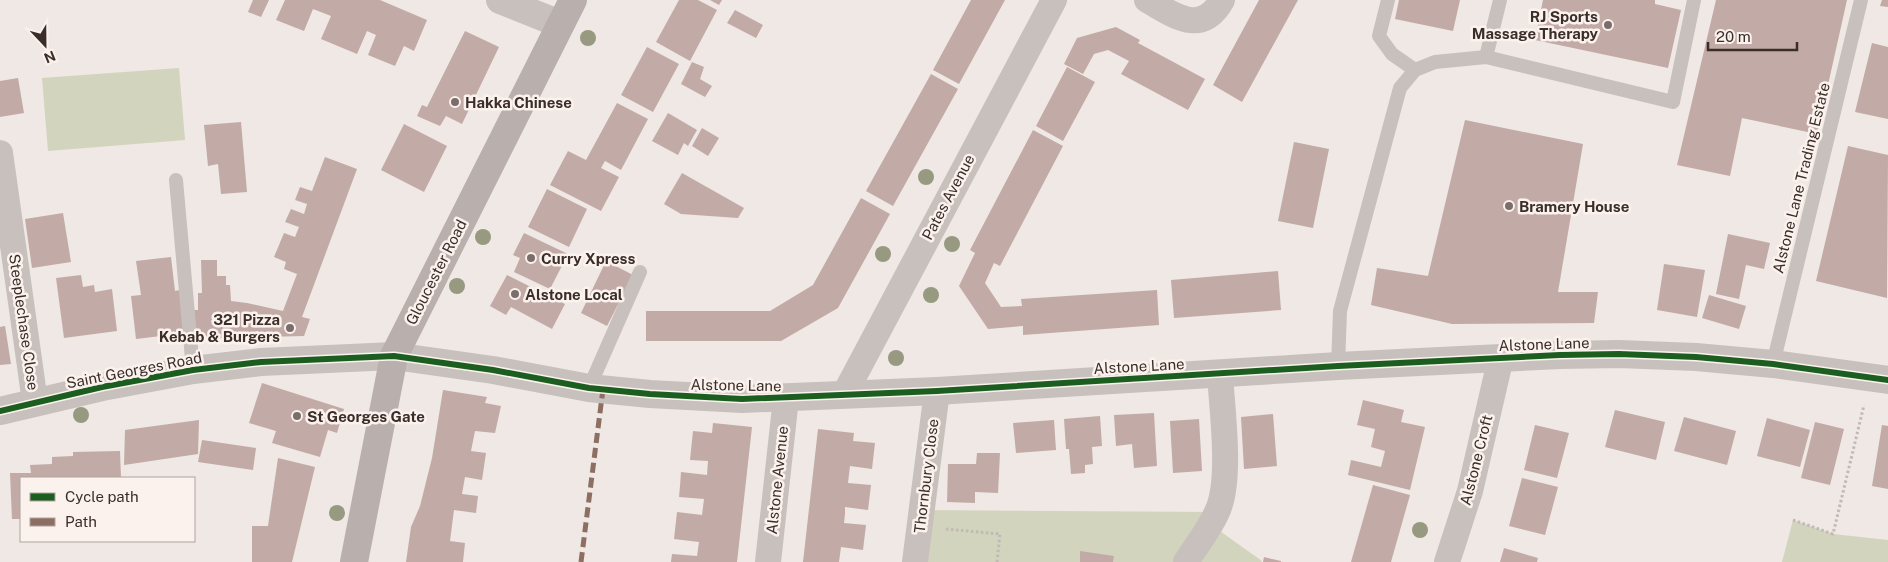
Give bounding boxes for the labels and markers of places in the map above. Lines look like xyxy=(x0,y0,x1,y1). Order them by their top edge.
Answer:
place label: RJ Sports Massage Therapy xyxy=(1472,8,1599,42)
marker: RJ Sports Massage Therapy xyxy=(1602,19,1614,31)
place label: Hakka Chinese xyxy=(465,94,572,111)
marker: Hakka Chinese xyxy=(449,96,461,108)
place label: Bramery House xyxy=(1519,198,1629,215)
marker: Bramery House xyxy=(1503,200,1515,212)
place label: Curry Xpress xyxy=(541,250,635,267)
marker: Curry Xpress xyxy=(525,252,537,264)
place label: Alstone Local xyxy=(525,286,623,303)
marker: Alstone Local xyxy=(509,288,521,300)
place label: 321 Pizza Kebab & Burgers xyxy=(159,311,280,345)
marker: 321 Pizza Kebab & Burgers xyxy=(284,322,296,334)
place label: St Georges Gate xyxy=(307,408,425,425)
marker: St Georges Gate xyxy=(291,410,303,422)

